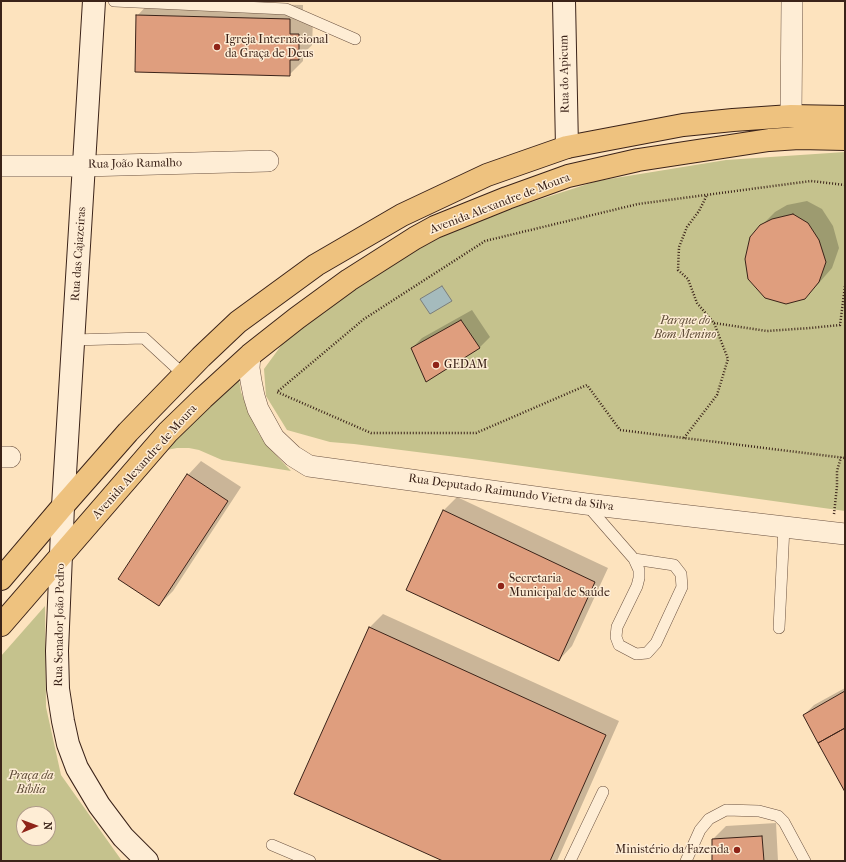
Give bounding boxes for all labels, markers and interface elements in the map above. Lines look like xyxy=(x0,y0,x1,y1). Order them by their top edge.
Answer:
place label: Igreja Internacional da Graça de Deus xyxy=(225,33,328,61)
street label: Rua do Apicum xyxy=(557,35,573,113)
marker: Igreja Internacional da Graça de Deus xyxy=(212,42,222,52)
street label: Rua João Ramalho xyxy=(88,156,182,172)
street label: Avenida Alexandre de Moura xyxy=(428,171,572,237)
street label: Rua das Cajazeiras xyxy=(69,206,89,302)
park label: Parque do Bom Menino xyxy=(654,314,716,342)
place label: GEDAM xyxy=(444,358,487,372)
marker: GEDAM xyxy=(431,360,441,370)
street label: Avenida Alexandre de Moura xyxy=(90,402,200,522)
street label: Rua Deputado Raimundo Vietra da Silva xyxy=(407,471,615,515)
street label: Rua Senador João Pedro xyxy=(52,563,68,687)
place label: Secretaria Municipal de Saúde xyxy=(509,572,610,600)
marker: Secretaria Municipal de Saúde xyxy=(496,581,506,591)
park label: Praça da Bíblia xyxy=(8,769,54,797)
north arrow xyxy=(16,806,56,846)
text: N xyxy=(41,821,54,830)
place label: Ministério da Fazenda xyxy=(615,843,729,857)
marker: Ministério da Fazenda xyxy=(732,845,742,855)

